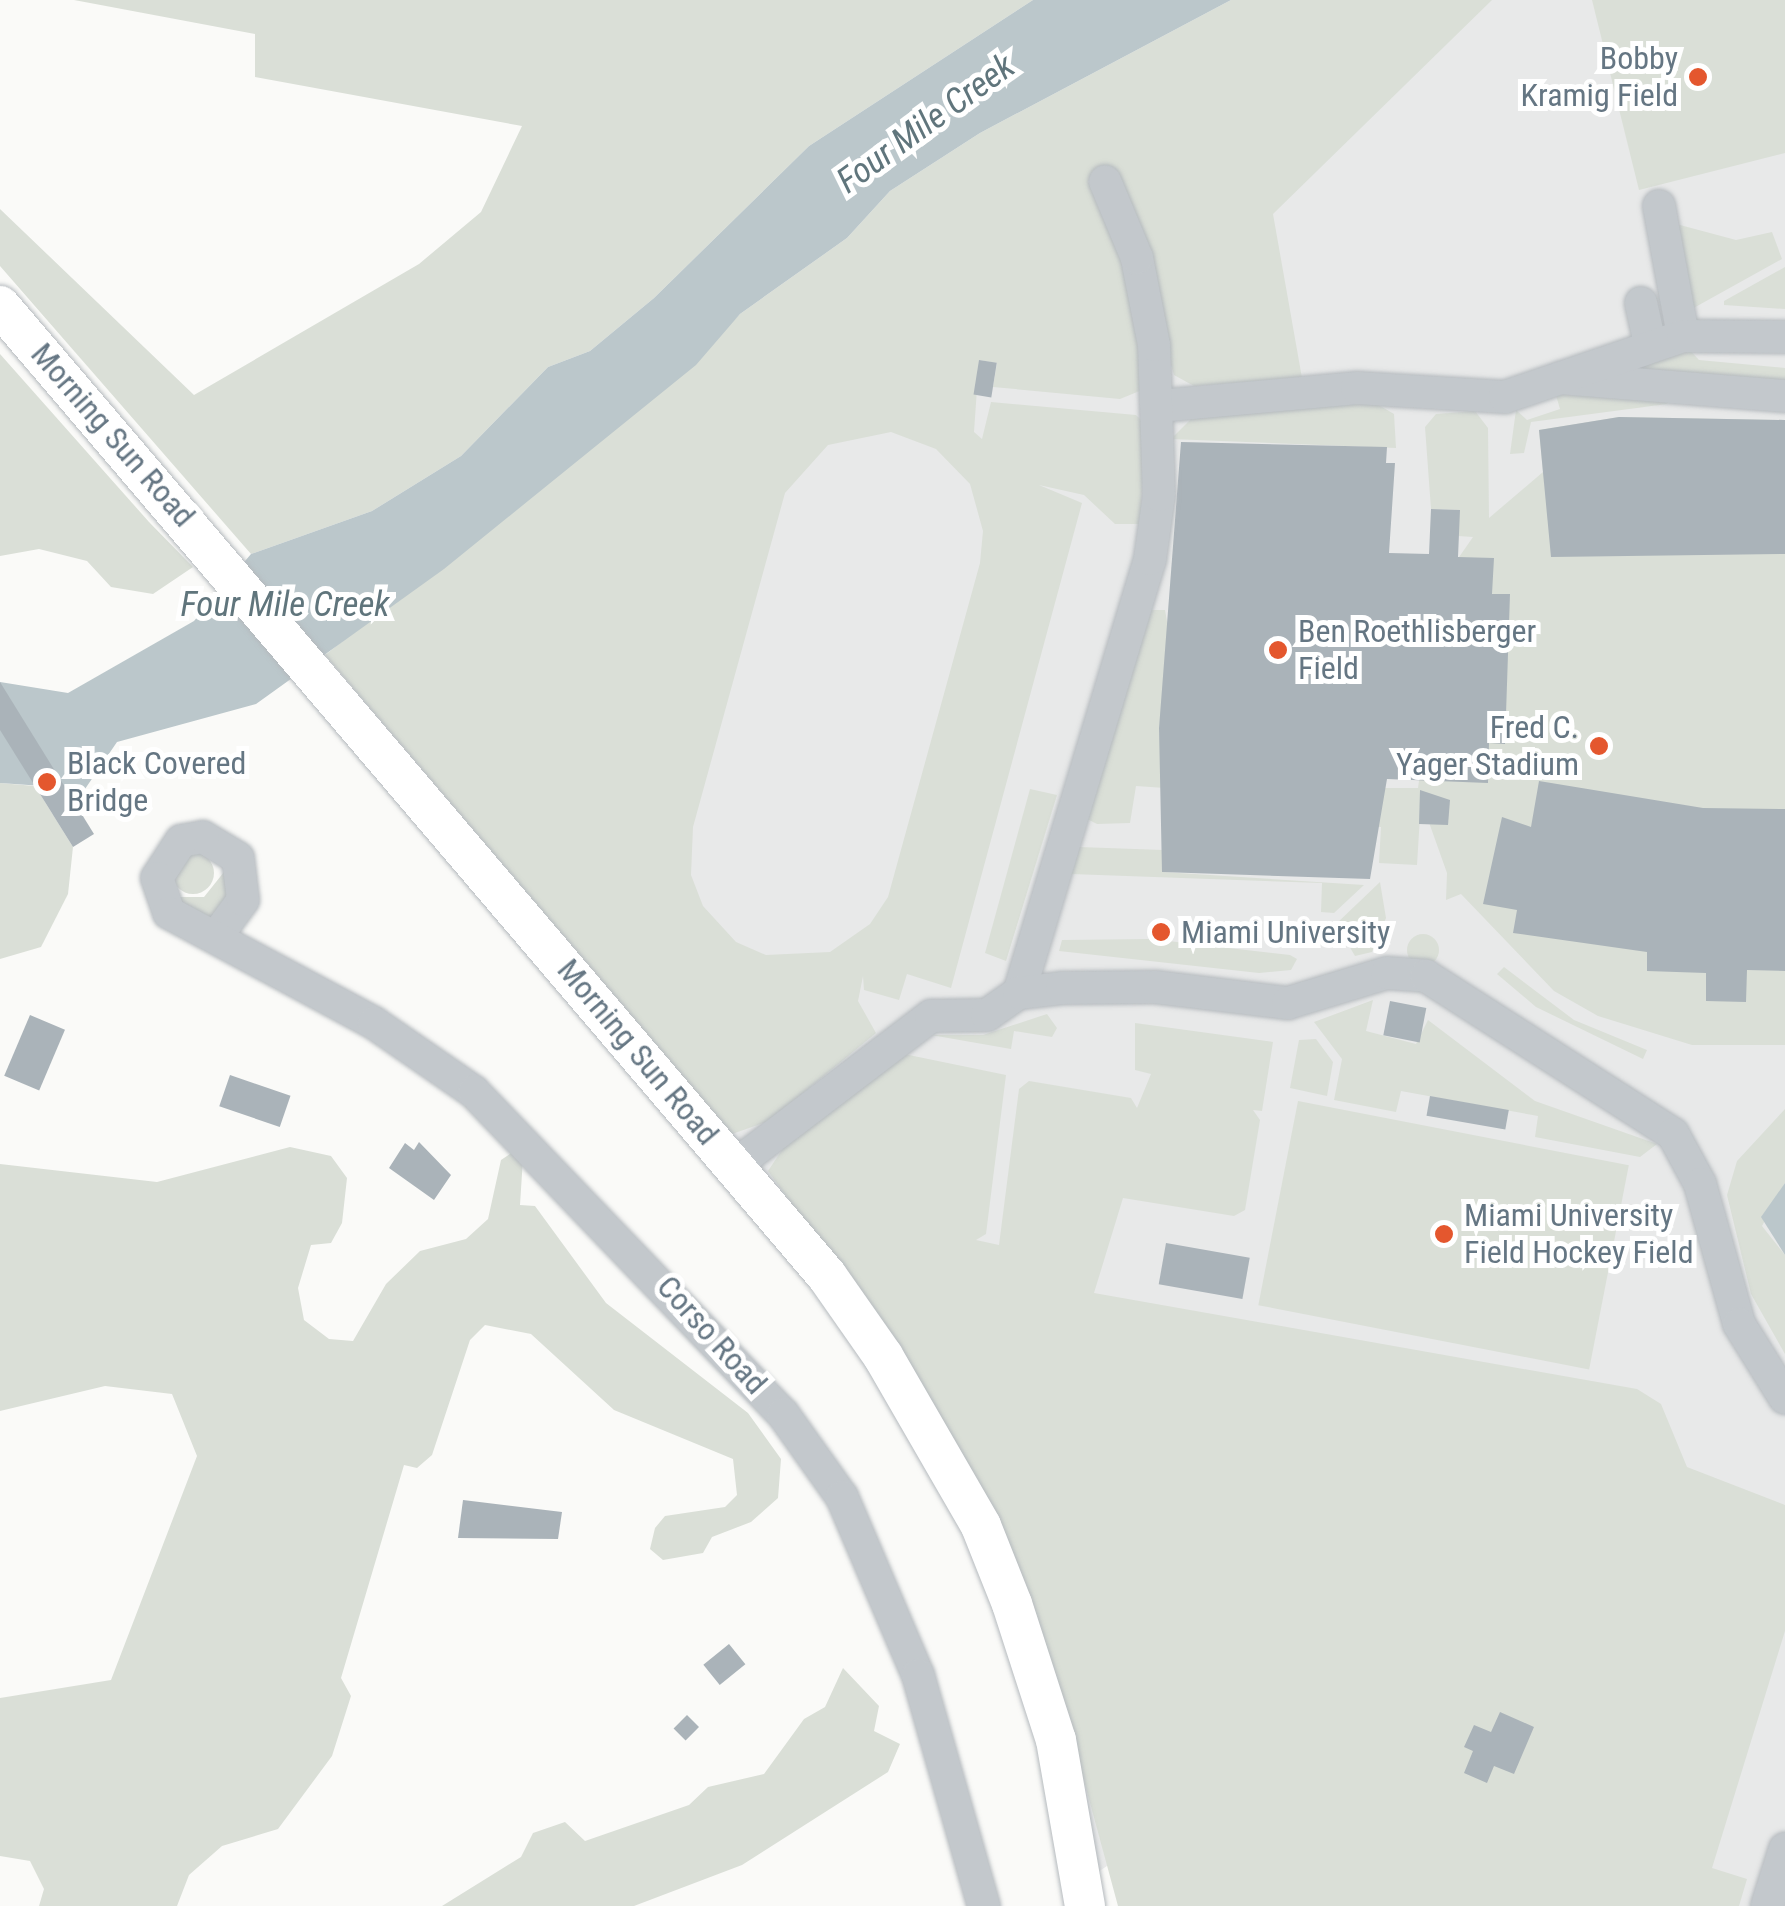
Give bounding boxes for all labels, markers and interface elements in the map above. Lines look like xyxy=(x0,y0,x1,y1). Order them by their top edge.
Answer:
place label: Bobby Kramig Field xyxy=(1521,40,1678,115)
water label: Four Mile Creek xyxy=(829,46,1023,202)
marker: Bobby Kramig Field xyxy=(1687,66,1709,88)
street label: Morning Sun Road xyxy=(23,335,203,535)
water label: Four Mile Creek xyxy=(180,584,390,626)
place label: Ben Roethlisberger Field xyxy=(1298,613,1536,688)
marker: Ben Roethlisberger Field xyxy=(1267,639,1289,661)
place label: Fred C. Yager Stadium xyxy=(1396,709,1579,784)
marker: Fred C. Yager Stadium xyxy=(1588,735,1610,757)
place label: Black Covered Bridge xyxy=(67,745,246,820)
marker: Black Covered Bridge xyxy=(36,771,58,793)
place label: Miami University xyxy=(1181,913,1390,951)
marker: Miami University xyxy=(1150,921,1172,943)
street label: Morning Sun Road xyxy=(549,951,727,1153)
place label: Miami University Field Hockey Field xyxy=(1464,1197,1694,1272)
marker: Miami University Field Hockey Field xyxy=(1433,1223,1455,1245)
street label: Corso Road xyxy=(649,1268,775,1402)

